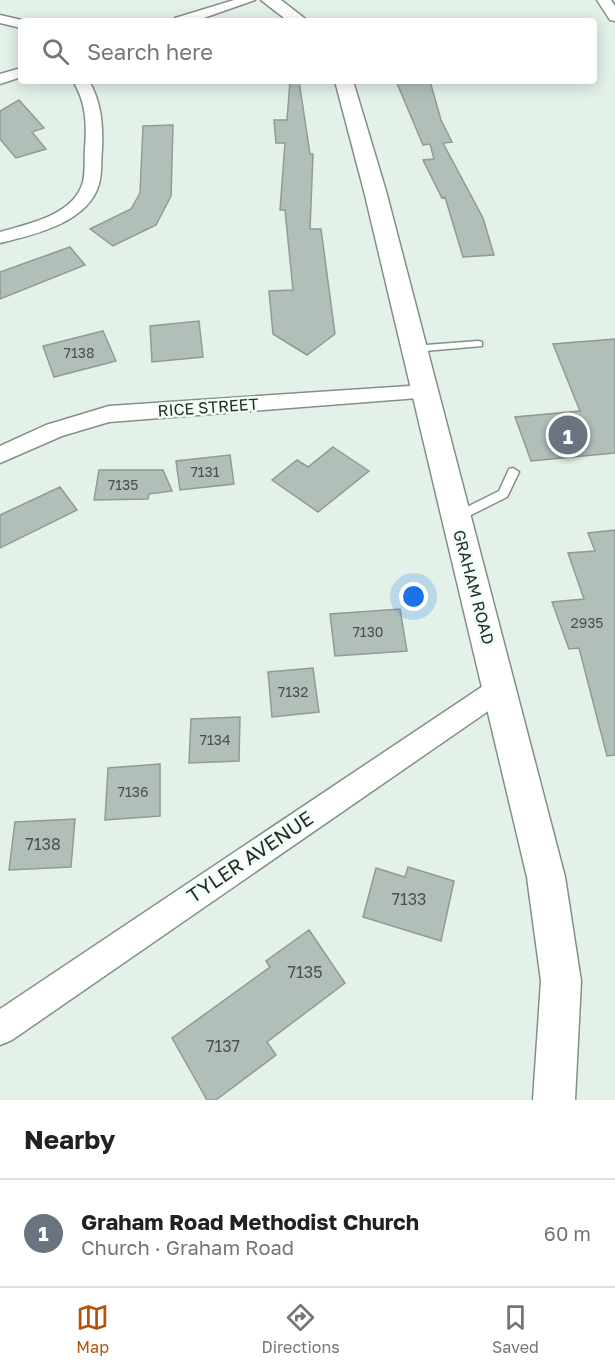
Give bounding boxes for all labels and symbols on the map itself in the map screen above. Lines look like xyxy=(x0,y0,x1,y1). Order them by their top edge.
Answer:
house number: 7138 xyxy=(64,344,94,361)
street label: RICE STREET xyxy=(157,393,259,420)
pin: 1 xyxy=(548,412,588,458)
house number: 7131 xyxy=(190,463,220,480)
house number: 7135 xyxy=(108,476,138,493)
street label: GRAHAM ROAD xyxy=(449,527,499,647)
your location xyxy=(399,582,428,611)
house number: 2935 xyxy=(571,614,603,631)
house number: 7130 xyxy=(352,623,384,640)
house number: 7132 xyxy=(278,683,308,700)
house number: 7134 xyxy=(200,731,230,748)
house number: 7136 xyxy=(118,783,148,800)
street label: TYLER AVENUE xyxy=(182,805,317,907)
house number: 7138 xyxy=(25,834,61,854)
house number: 7133 xyxy=(392,889,426,909)
house number: 7135 xyxy=(288,962,322,982)
house number: 7137 xyxy=(206,1036,240,1056)

